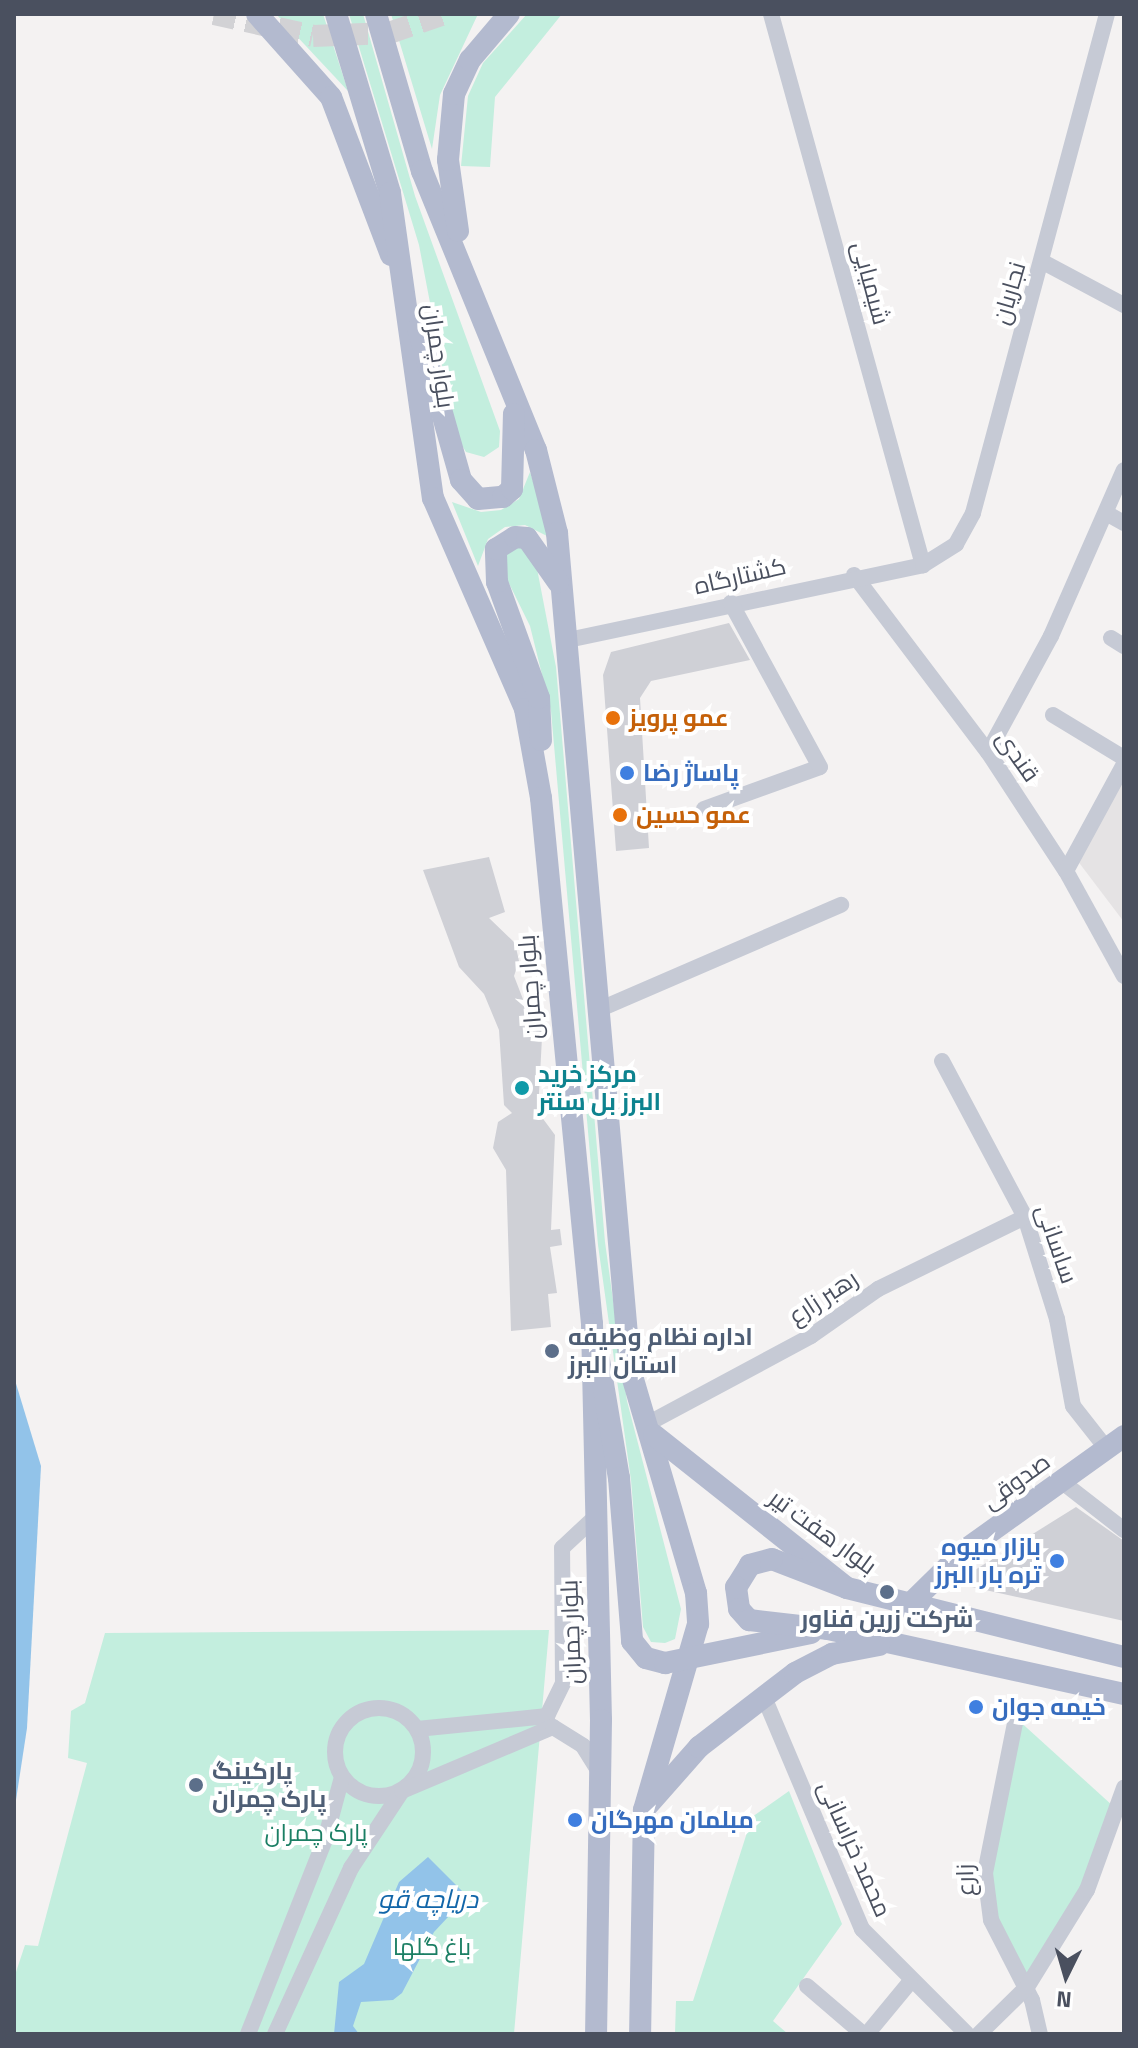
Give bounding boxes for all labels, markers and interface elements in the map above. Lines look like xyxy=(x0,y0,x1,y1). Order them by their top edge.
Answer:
street label: شیمیایی xyxy=(846,238,896,328)
street label: نجاریان xyxy=(986,258,1032,328)
street label: بلوار چمران xyxy=(417,302,461,410)
street label: کشتارگاه xyxy=(691,551,789,601)
place label: عمو پرویز xyxy=(629,704,729,732)
marker: عمو پرویز xyxy=(604,709,622,727)
street label: قندی xyxy=(990,725,1046,787)
place label: پاساژ رضا xyxy=(643,759,739,787)
marker: پاساژ رضا xyxy=(618,764,636,782)
place label: عمو حسین xyxy=(636,801,751,829)
marker: عمو حسین xyxy=(611,806,629,824)
street label: بلوار چمران xyxy=(512,934,548,1040)
place label: مرکز خرید البرز بل سنتر xyxy=(538,1060,661,1116)
marker: مرکز خرید البرز بل سنتر xyxy=(513,1079,531,1097)
street label: ساسانی xyxy=(1030,1201,1084,1287)
street label: رهبر زارع xyxy=(783,1264,863,1330)
place label: اداره نظام وظیفه استان البرز xyxy=(568,1323,753,1379)
marker: اداره نظام وظیفه استان البرز xyxy=(543,1342,561,1360)
street label: صدوقی xyxy=(977,1447,1055,1515)
street label: بلوار هفت تیر xyxy=(764,1483,882,1581)
place label: بازار میوه تره بار البرز xyxy=(935,1533,1041,1589)
marker: بازار میوه تره بار البرز xyxy=(1048,1552,1066,1570)
street label: بلوار چمران xyxy=(555,1579,587,1685)
marker: شرکت زرین فناور xyxy=(878,1583,896,1601)
place label: شرکت زرین فناور xyxy=(801,1605,973,1633)
place label: خیمه جوان xyxy=(992,1693,1106,1721)
marker: خیمه جوان xyxy=(967,1698,985,1716)
place label: پارکینگ پارک چمران xyxy=(212,1757,326,1813)
marker: پارکینگ پارک چمران xyxy=(187,1776,205,1794)
street label: محمد خراسانی xyxy=(812,1777,898,1921)
place label: مبلمان مهرگان xyxy=(591,1806,754,1834)
marker: مبلمان مهرگان xyxy=(566,1811,584,1829)
park label: پارک چمران xyxy=(264,1819,368,1847)
street label: زارع xyxy=(950,1864,980,1896)
water label: دریاچه قو xyxy=(378,1883,478,1915)
park label: باغ گلها xyxy=(393,1933,471,1961)
north arrow xyxy=(1026,1936,1106,2016)
text: N xyxy=(1055,1982,1073,2018)

